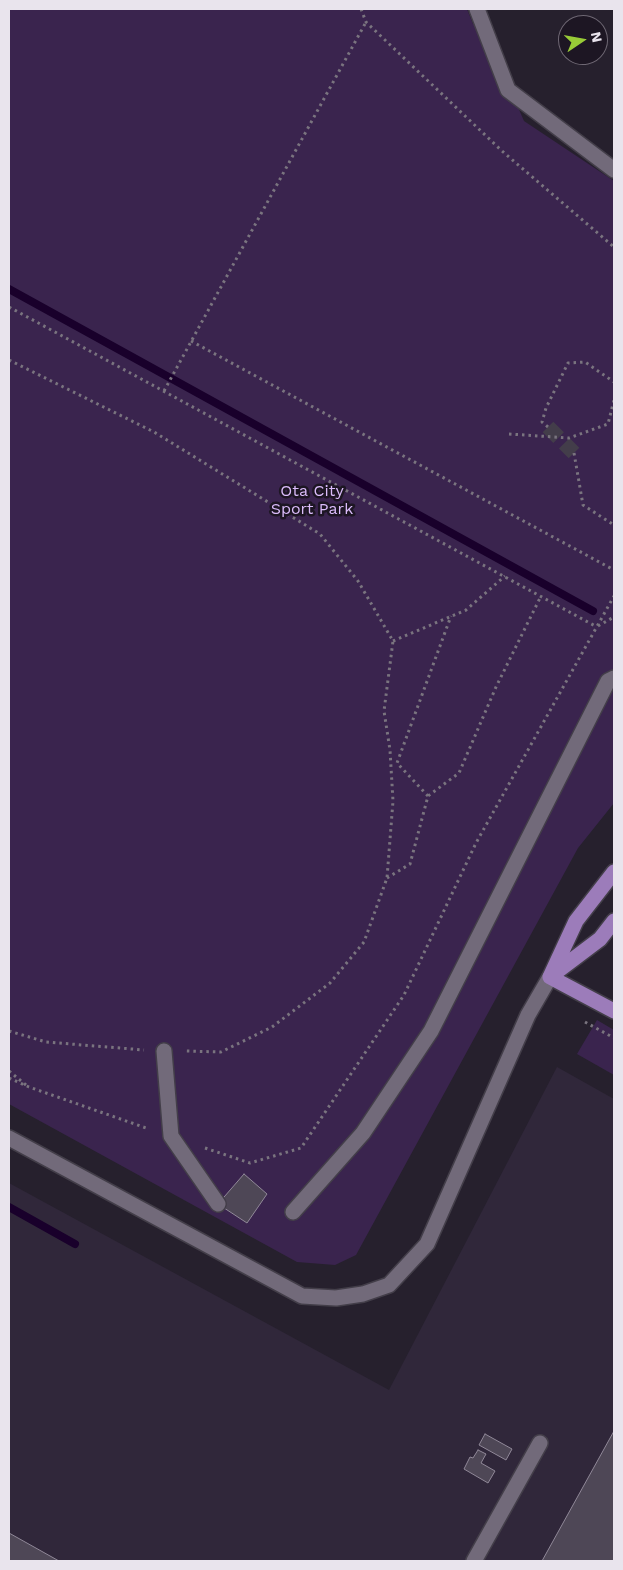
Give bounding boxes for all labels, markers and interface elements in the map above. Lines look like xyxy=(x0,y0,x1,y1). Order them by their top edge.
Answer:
north arrow xyxy=(558,15,608,65)
text: N xyxy=(588,30,606,44)
park label: Ota City Sport Park xyxy=(271,481,353,519)

